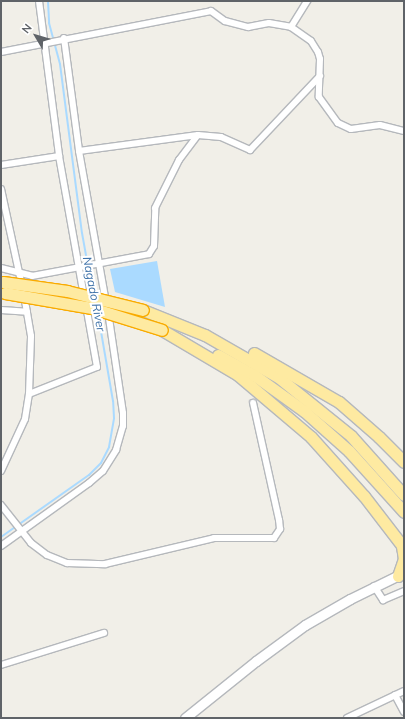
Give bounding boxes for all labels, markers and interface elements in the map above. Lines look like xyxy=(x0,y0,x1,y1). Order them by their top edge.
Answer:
north arrow xyxy=(16,16,56,56)
text: N xyxy=(18,21,35,36)
water label: Nagado River xyxy=(80,255,108,333)

